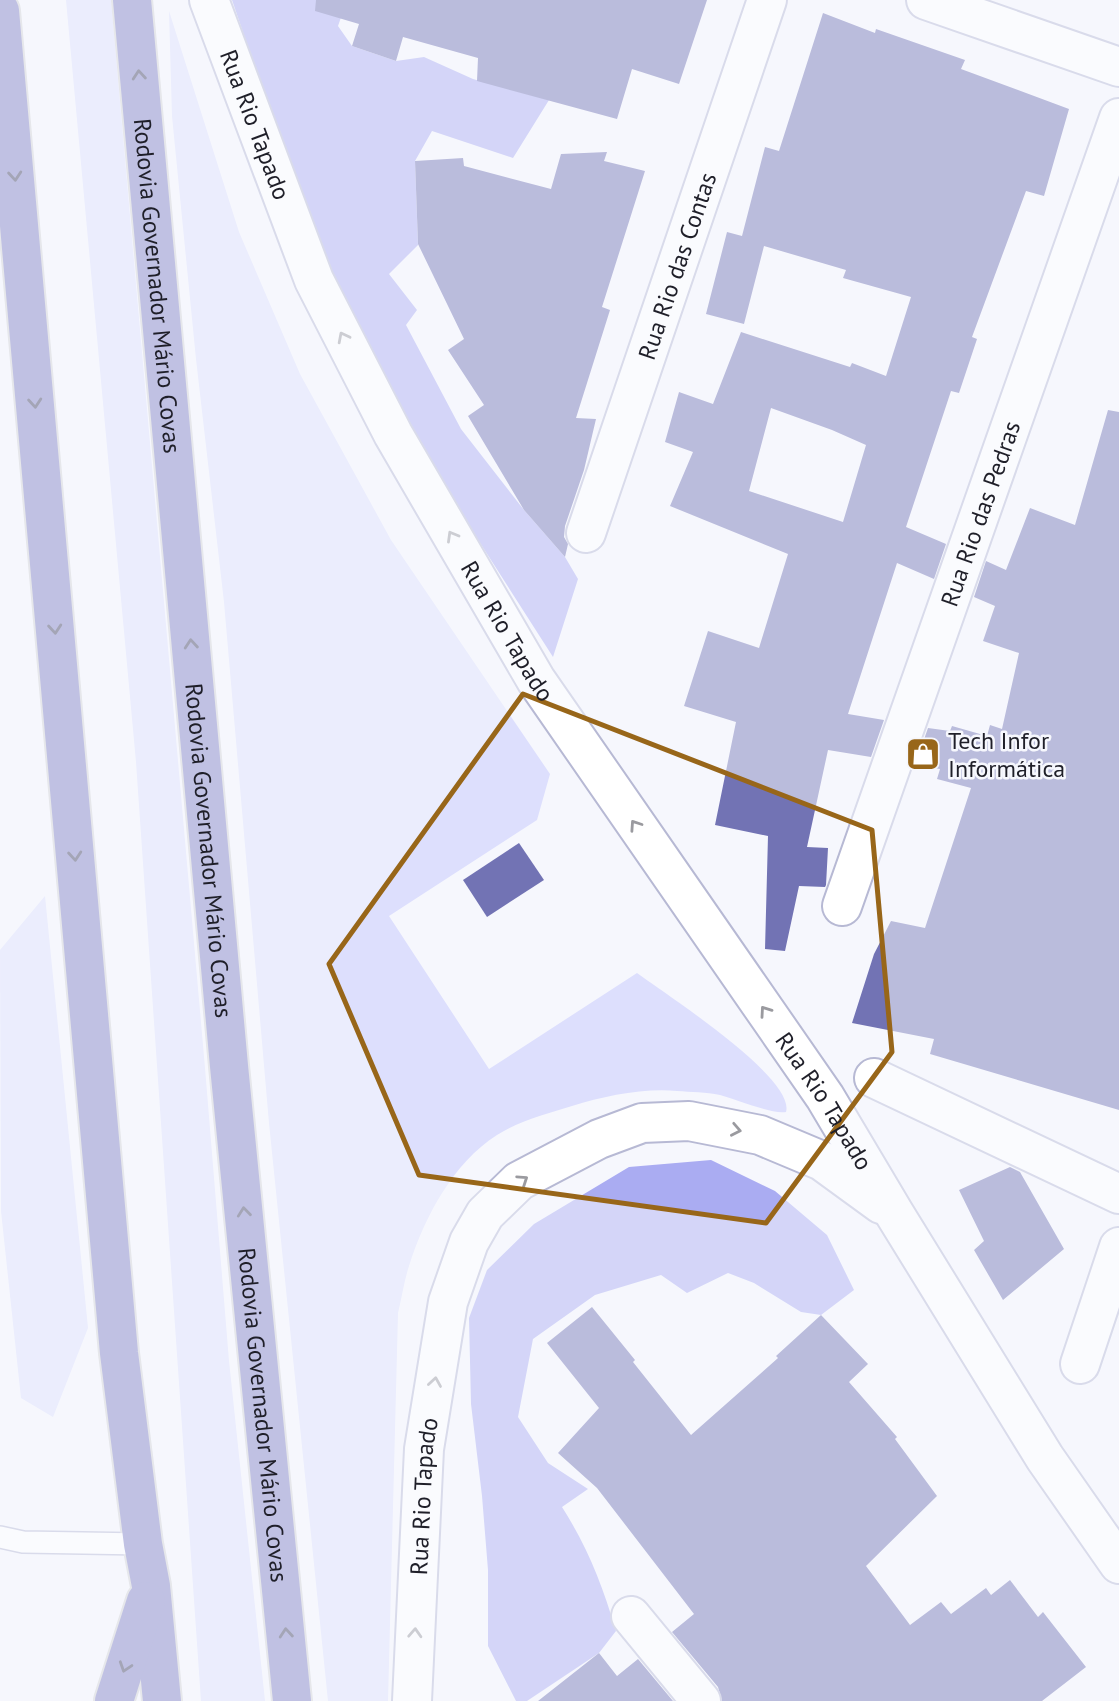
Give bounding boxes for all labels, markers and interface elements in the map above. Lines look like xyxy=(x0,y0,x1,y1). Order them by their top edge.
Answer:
street label: Rua Rio Tapado xyxy=(213,45,298,204)
one-way arrow xyxy=(132,70,147,81)
street label: Rodovia Governador Mário Covas xyxy=(127,117,189,455)
street label: Rua Rio das Contas xyxy=(631,168,723,364)
one-way arrow xyxy=(7,171,22,182)
one-way arrow xyxy=(338,331,352,344)
one-way arrow xyxy=(27,398,42,409)
street label: Rua Rio das Pedras xyxy=(933,417,1027,610)
one-way arrow xyxy=(447,531,460,543)
street label: Rua Rio Tapado xyxy=(454,555,561,707)
one-way arrow xyxy=(47,624,62,635)
one-way arrow xyxy=(184,638,199,649)
street label: Rodovia Governador Mário Covas xyxy=(179,682,240,1019)
place label: Tech Infor Informática xyxy=(948,725,1065,784)
shop icon: Tech Infor Informática xyxy=(904,735,942,773)
one-way arrow xyxy=(631,820,643,833)
one-way arrow xyxy=(67,851,82,862)
one-way arrow xyxy=(761,1006,773,1019)
street label: Rua Rio Tapado xyxy=(769,1026,880,1175)
one-way arrow xyxy=(730,1122,742,1137)
one-way arrow xyxy=(515,1176,528,1188)
one-way arrow xyxy=(237,1206,252,1217)
street label: Rodovia Governador Mário Covas xyxy=(232,1246,296,1584)
one-way arrow xyxy=(427,1376,442,1388)
street label: Rua Rio Tapado xyxy=(403,1415,444,1576)
one-way arrow xyxy=(279,1627,294,1638)
one-way arrow xyxy=(408,1627,423,1638)
one-way arrow xyxy=(119,1660,133,1673)

